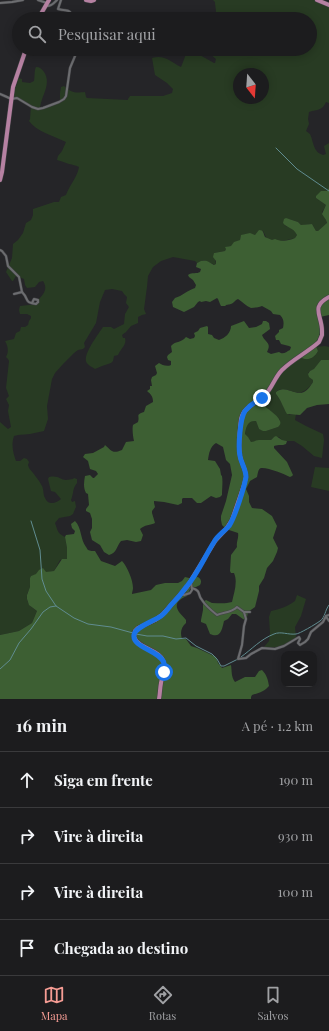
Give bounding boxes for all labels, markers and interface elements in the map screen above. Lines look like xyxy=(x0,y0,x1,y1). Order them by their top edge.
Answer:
search box xyxy=(12,12,317,56)
icon: search xyxy=(26,23,48,45)
text: Pesquisar aqui xyxy=(58,24,156,44)
north arrow xyxy=(233,68,269,104)
route end xyxy=(253,389,271,407)
map controls xyxy=(281,651,317,687)
button: layers xyxy=(281,651,317,687)
route start xyxy=(155,663,173,681)
text: 16 min xyxy=(16,714,67,736)
text: A pé · 1.2 km xyxy=(242,717,313,734)
icon: ahead xyxy=(16,769,38,791)
text: Siga em frente xyxy=(54,770,153,790)
text: 190 m xyxy=(279,771,313,788)
icon: right xyxy=(16,825,38,847)
text: Vire à direita xyxy=(54,826,143,846)
text: 930 m xyxy=(278,827,313,844)
icon: right xyxy=(16,881,38,903)
text: Vire à direita xyxy=(54,882,143,902)
text: 100 m xyxy=(278,883,313,900)
icon: arrive xyxy=(16,937,38,959)
text: Chegada ao destino xyxy=(54,938,188,958)
tab: Mapa xyxy=(41,984,68,1023)
tab: Rotas xyxy=(149,984,176,1023)
tab: Salvos xyxy=(258,984,288,1023)

